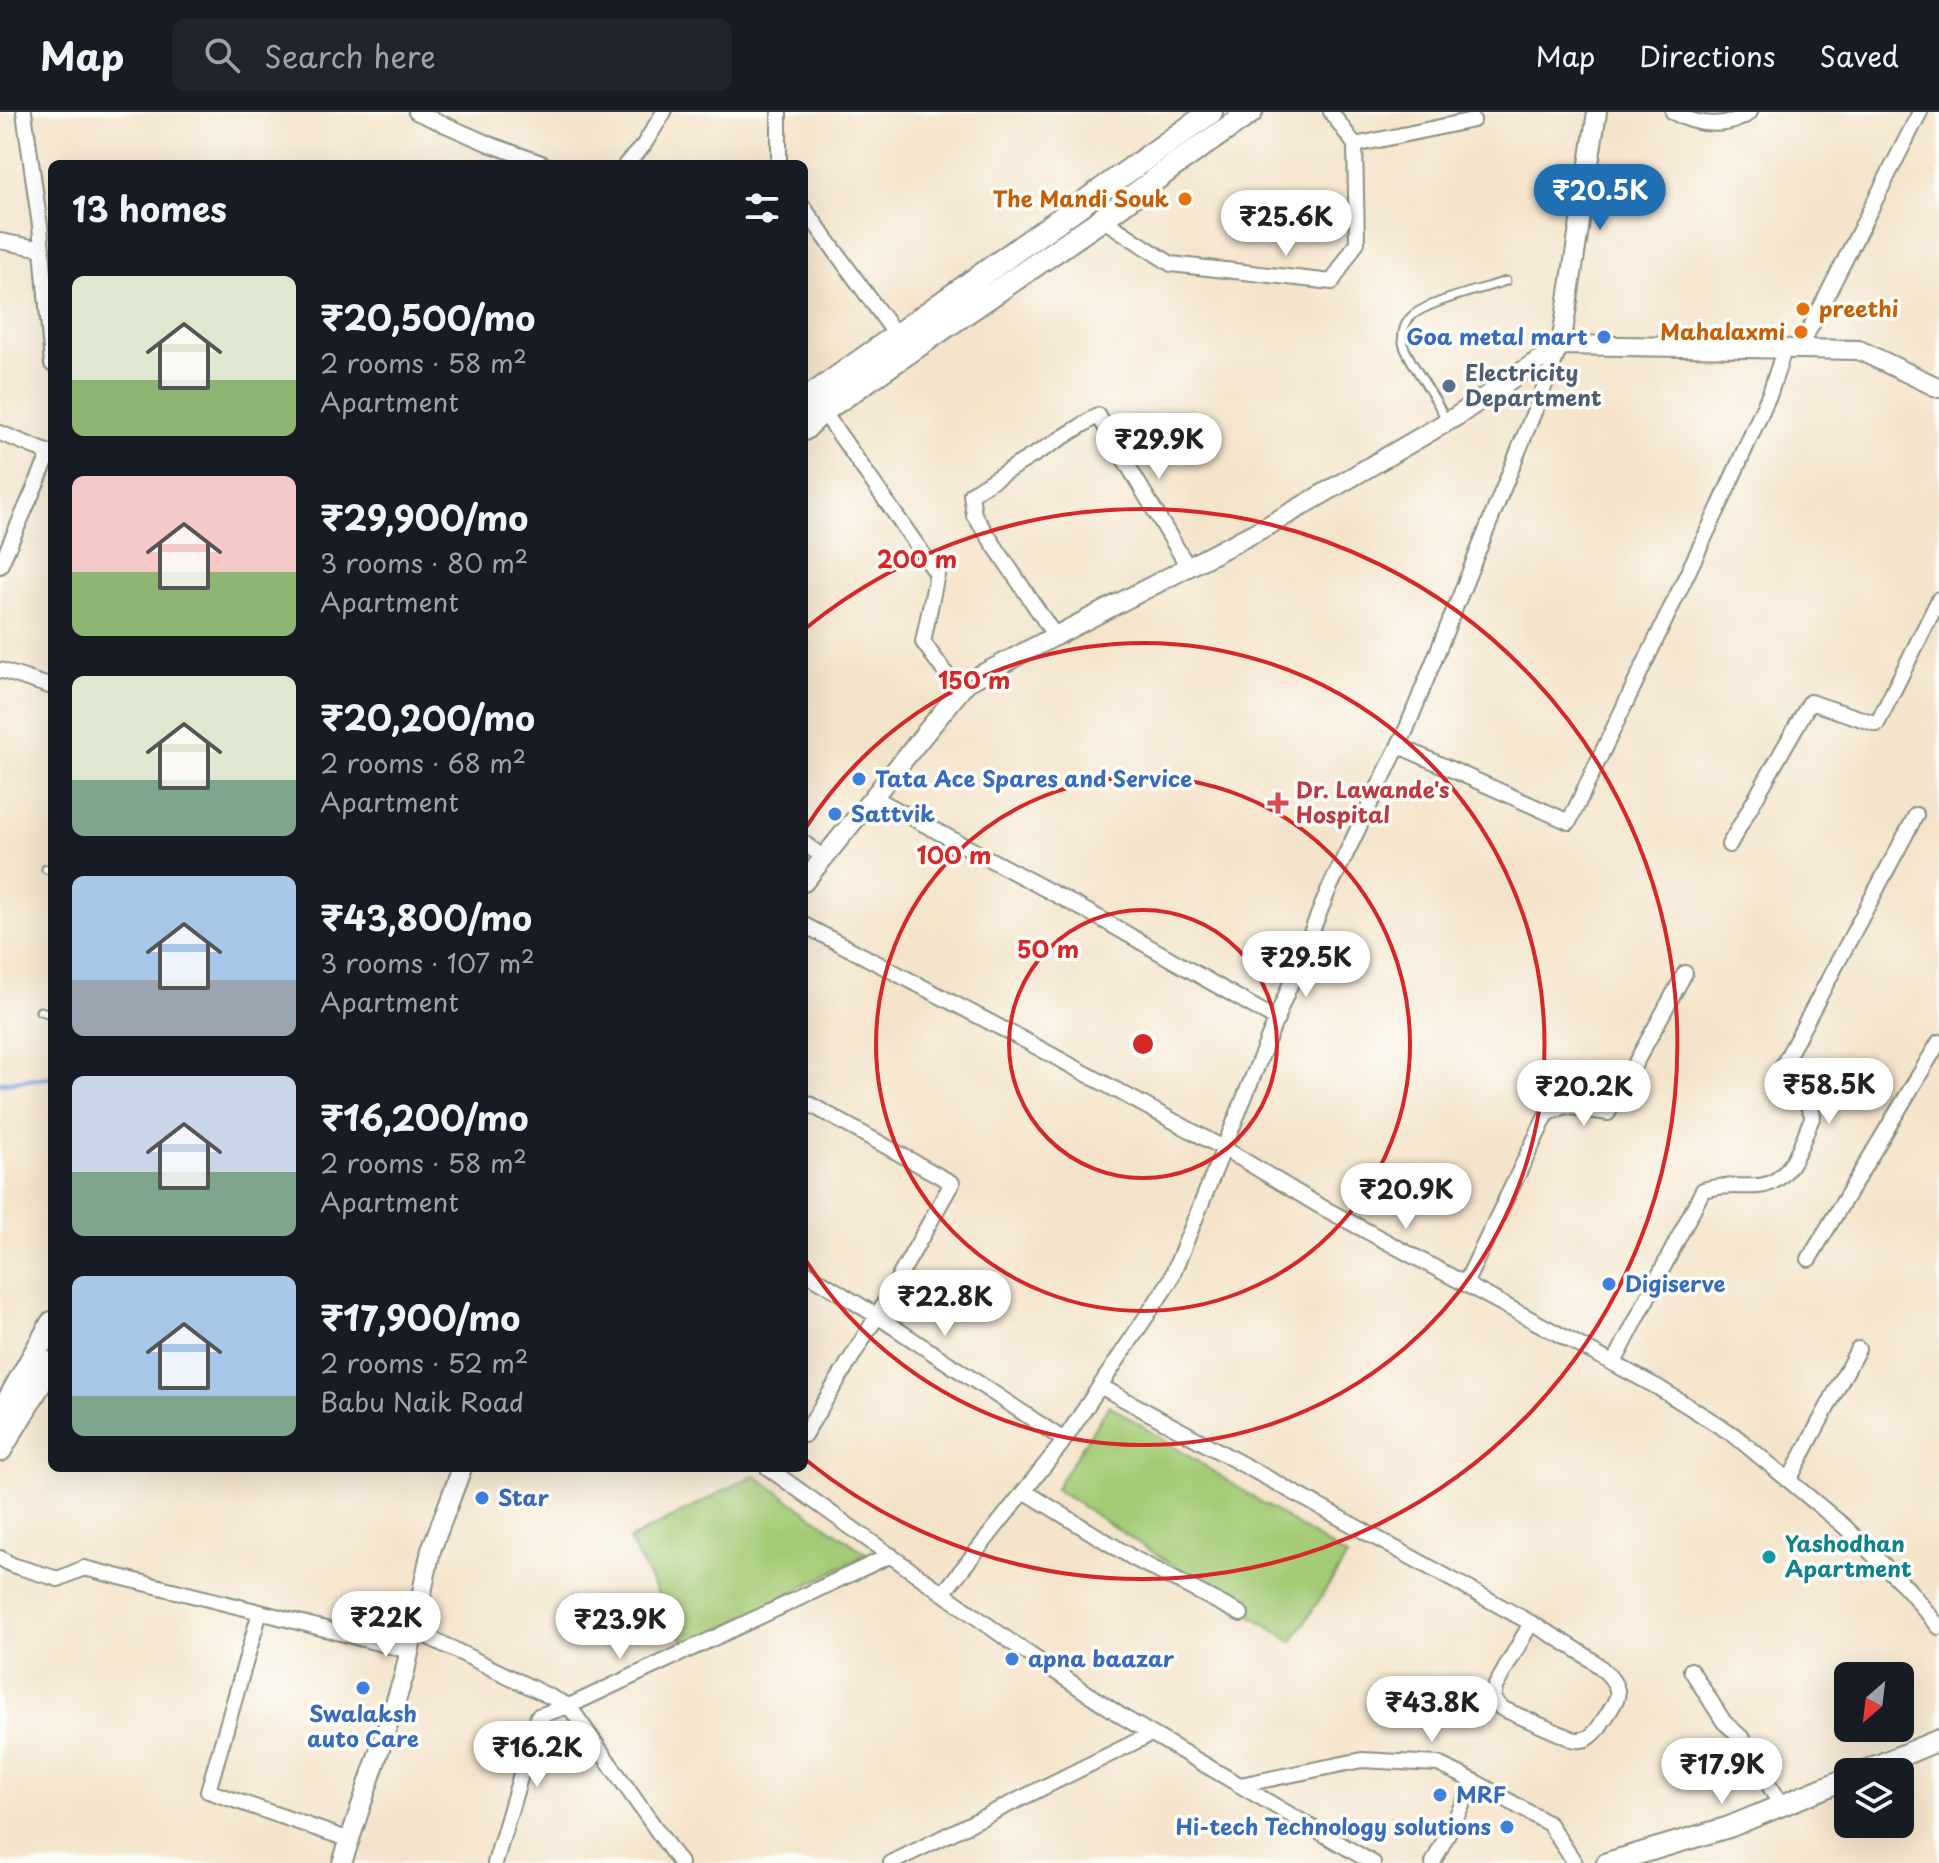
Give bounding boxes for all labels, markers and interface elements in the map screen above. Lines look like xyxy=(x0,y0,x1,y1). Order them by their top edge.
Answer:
search box xyxy=(172,19,732,91)
text: Map xyxy=(40,27,124,84)
icon: search xyxy=(200,33,244,77)
text: Search here xyxy=(264,33,436,78)
text: Map xyxy=(1536,34,1595,77)
text: Directions xyxy=(1639,34,1776,77)
text: Saved xyxy=(1820,34,1899,77)
pin: ₹20.5K xyxy=(1535,164,1665,232)
text: ₹20.5K xyxy=(1552,170,1648,209)
place label: The Mandi Souk xyxy=(993,181,1170,214)
text: 13 homes xyxy=(72,182,227,234)
icon: filters xyxy=(740,186,784,230)
marker: The Mandi Souk xyxy=(1176,190,1194,208)
pin: ₹25.6K xyxy=(1221,190,1351,258)
text: ₹25.6K xyxy=(1239,196,1333,235)
text: ₹20,500/mo xyxy=(320,291,535,343)
place label: preethi xyxy=(1819,291,1899,324)
marker: preethi xyxy=(1794,300,1812,318)
icon: home xyxy=(136,308,232,404)
place label: Mahalaxmi xyxy=(1660,314,1785,347)
place label: Goa metal mart xyxy=(1406,319,1588,352)
marker: Mahalaxmi xyxy=(1792,323,1810,341)
marker: Goa metal mart xyxy=(1595,328,1613,346)
text: 2 rooms · 58 m² xyxy=(320,343,527,382)
place label: Electricity Department xyxy=(1465,355,1602,413)
marker: Electricity Department xyxy=(1440,377,1458,395)
text: Apartment xyxy=(320,382,459,421)
pin: ₹29.9K xyxy=(1094,413,1224,481)
text: ₹29.9K xyxy=(1114,419,1204,458)
text: ₹29,900/mo xyxy=(320,491,528,543)
icon: home xyxy=(136,508,232,604)
text: 200 m xyxy=(877,540,957,576)
text: 3 rooms · 80 m² xyxy=(320,543,528,582)
text: Apartment xyxy=(320,582,459,621)
text: 150 m xyxy=(938,661,1010,697)
text: ₹20,200/mo xyxy=(320,691,535,743)
icon: home xyxy=(136,708,232,804)
text: 2 rooms · 68 m² xyxy=(320,743,526,782)
place label: Tata Ace Spares and Service xyxy=(875,761,1192,794)
marker: Tata Ace Spares and Service xyxy=(850,770,868,788)
place label: Dr. Lawande's Hospital xyxy=(1296,772,1449,830)
text: Apartment xyxy=(320,782,459,821)
marker: Dr. Lawande's Hospital xyxy=(1267,792,1289,814)
place label: Sattvik xyxy=(851,796,935,829)
marker: Sattvik xyxy=(826,805,844,823)
text: 100 m xyxy=(917,836,991,872)
text: ₹43,800/mo xyxy=(320,891,532,943)
icon: home xyxy=(136,908,232,1004)
text: 50 m xyxy=(1017,930,1079,966)
pin: ₹29.5K xyxy=(1241,931,1371,999)
text: ₹29.5K xyxy=(1260,937,1352,976)
text: 3 rooms · 107 m² xyxy=(320,943,535,982)
text: Apartment xyxy=(320,982,459,1021)
centre of rings xyxy=(1129,1030,1157,1058)
pin: ₹58.5K xyxy=(1764,1058,1894,1126)
pin: ₹20.2K xyxy=(1519,1060,1649,1128)
text: ₹58.5K xyxy=(1782,1064,1876,1103)
text: ₹20.2K xyxy=(1535,1066,1633,1105)
text: ₹16,200/mo xyxy=(320,1091,529,1143)
icon: home xyxy=(136,1108,232,1204)
text: 2 rooms · 58 m² xyxy=(320,1143,527,1182)
pin: ₹20.9K xyxy=(1341,1163,1471,1231)
text: ₹20.9K xyxy=(1359,1169,1453,1208)
text: Apartment xyxy=(320,1182,459,1221)
place label: Digiserve xyxy=(1625,1266,1726,1299)
pin: ₹22.8K xyxy=(880,1270,1010,1338)
marker: Digiserve xyxy=(1600,1275,1618,1293)
text: ₹22.8K xyxy=(897,1276,993,1315)
text: ₹17,900/mo xyxy=(320,1291,520,1343)
icon: home xyxy=(136,1308,232,1404)
text: 2 rooms · 52 m² xyxy=(320,1343,528,1382)
text: Babu Naik Road xyxy=(320,1382,524,1421)
place label: Star xyxy=(498,1480,549,1513)
marker: Star xyxy=(473,1489,491,1507)
place label: Yashodhan Apartment xyxy=(1785,1526,1912,1584)
marker: Yashodhan Apartment xyxy=(1760,1548,1778,1566)
pin: ₹22K xyxy=(339,1591,433,1659)
pin: ₹23.9K xyxy=(555,1593,685,1661)
text: ₹22K xyxy=(350,1597,422,1636)
text: ₹23.9K xyxy=(573,1599,667,1638)
place label: apna baazar xyxy=(1028,1641,1175,1674)
marker: apna baazar xyxy=(1003,1650,1021,1668)
north arrow xyxy=(1834,1662,1914,1742)
map controls xyxy=(1834,1662,1914,1838)
pin: ₹43.8K xyxy=(1367,1676,1497,1744)
marker: Swalaksh auto Care xyxy=(354,1679,372,1697)
text: ₹43.8K xyxy=(1384,1682,1480,1721)
place label: Swalaksh auto Care xyxy=(307,1696,419,1754)
pin: ₹16.2K xyxy=(472,1721,602,1789)
text: ₹16.2K xyxy=(491,1727,583,1766)
pin: ₹17.9K xyxy=(1657,1738,1787,1806)
text: ₹17.9K xyxy=(1679,1744,1765,1783)
button: layers xyxy=(1834,1758,1914,1838)
place label: MRF xyxy=(1456,1777,1506,1810)
marker: MRF xyxy=(1431,1786,1449,1804)
place label: Hi-tech Technology solutions xyxy=(1176,1809,1491,1842)
marker: Hi-tech Technology solutions xyxy=(1498,1818,1516,1836)

